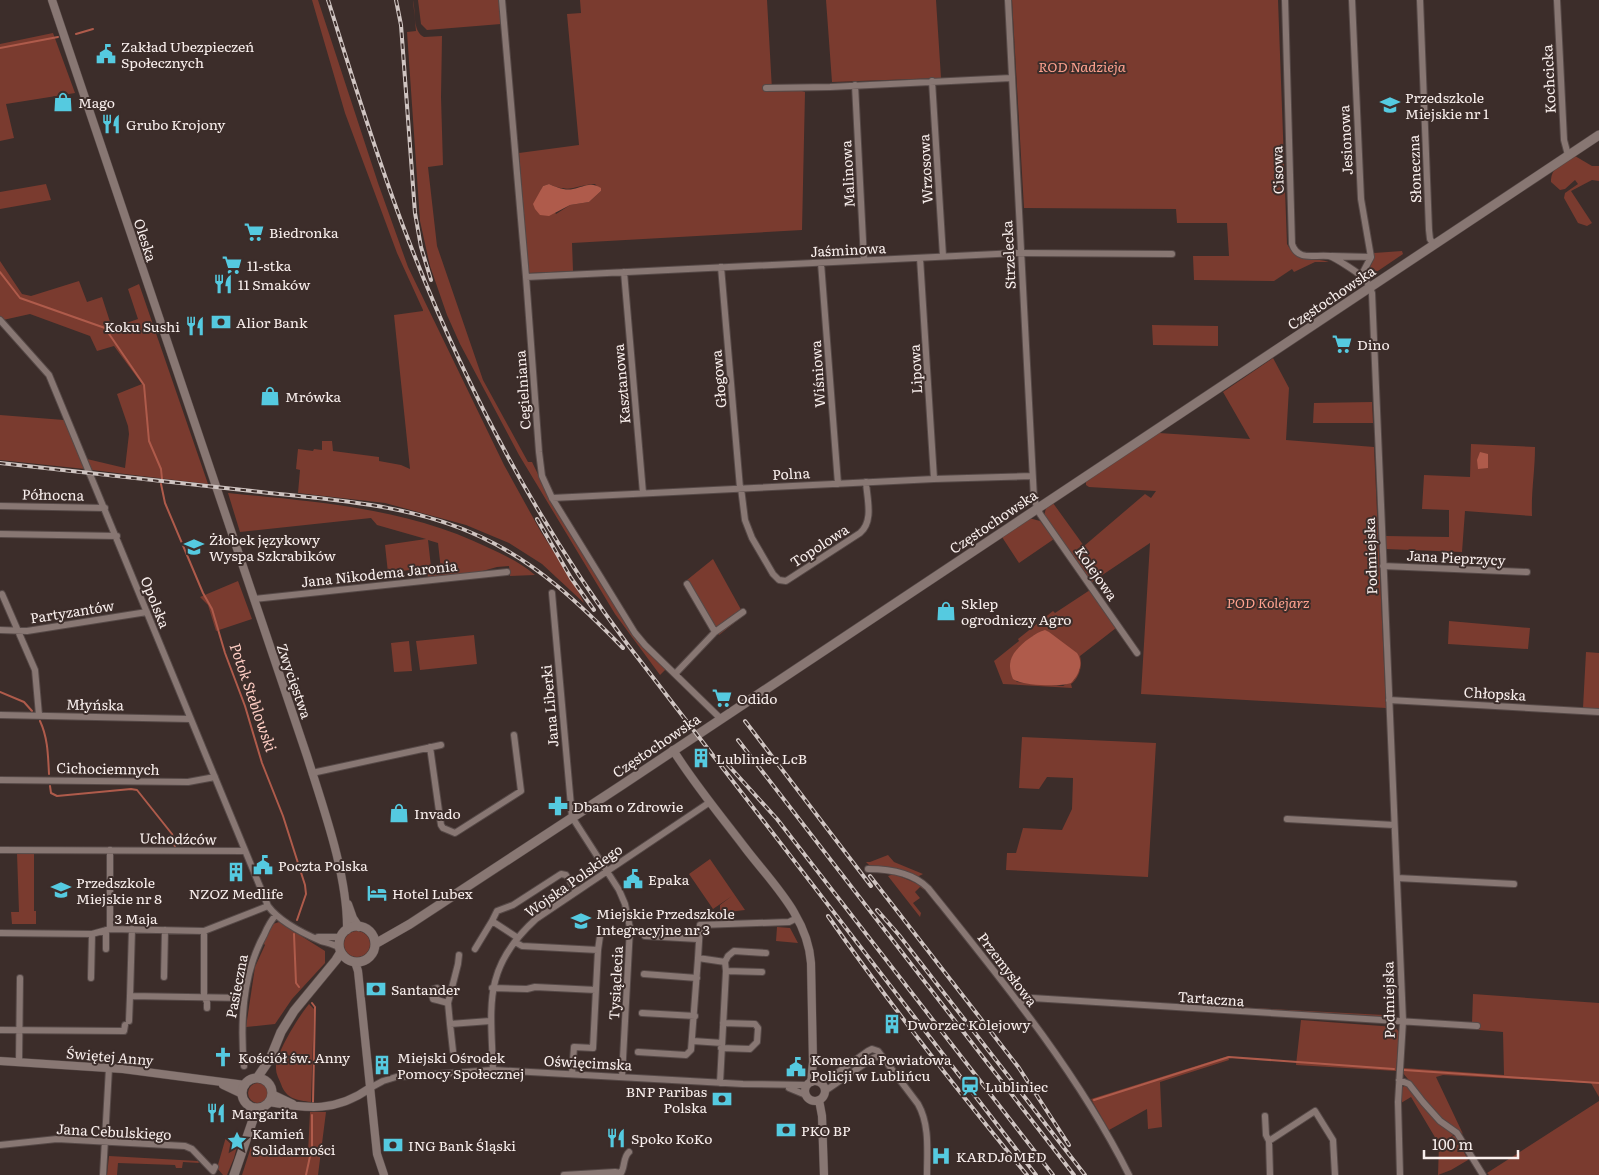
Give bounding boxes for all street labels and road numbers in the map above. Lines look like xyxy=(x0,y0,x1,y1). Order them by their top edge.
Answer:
street label: Kochcicka xyxy=(1536,43,1560,114)
street label: Jesionowa xyxy=(1333,104,1357,175)
street label: Wrzosowa xyxy=(913,133,937,204)
street label: Słoneczna xyxy=(1403,134,1425,203)
street label: Malinowa xyxy=(835,139,859,208)
street label: Cisowa xyxy=(1266,145,1288,194)
street label: Oleska xyxy=(130,216,163,265)
street label: Strzelecka xyxy=(996,220,1020,290)
street label: Jaśminowa xyxy=(810,237,887,261)
street label: Częstochowska xyxy=(1283,260,1379,334)
street label: Wiśniowa xyxy=(805,339,829,408)
street label: Kasztanowa xyxy=(607,343,634,425)
street label: Lipowa xyxy=(904,343,926,394)
street label: Cegielniana xyxy=(509,349,535,430)
street label: Głogowa xyxy=(705,349,731,409)
street label: Polna xyxy=(772,462,811,484)
street label: Północna xyxy=(22,483,85,505)
street label: Częstochowska xyxy=(945,484,1041,558)
street label: Podmiejska xyxy=(1359,517,1381,595)
street label: Topolowa xyxy=(786,518,853,571)
street label: Kolejowa xyxy=(1071,542,1123,604)
street label: Jana Pieprzycy xyxy=(1406,544,1507,570)
street label: Jana Nikodema Jaronia xyxy=(300,555,459,591)
street label: Opolska xyxy=(137,573,176,631)
street label: Partyzantów xyxy=(29,594,115,628)
street label: Zwycięstwa xyxy=(273,641,317,722)
street label: Jana Liberki xyxy=(535,664,563,748)
street label: Chłopska xyxy=(1463,681,1527,705)
street label: Młyńska xyxy=(66,693,125,715)
street label: Częstochowska xyxy=(608,708,704,782)
street label: Cichociemnych xyxy=(56,757,160,779)
street label: Uchodźców xyxy=(139,827,217,849)
street label: Wojska Polskiego xyxy=(520,839,626,921)
street label: 3 Maja xyxy=(114,908,158,928)
street label: Przemysłowa xyxy=(974,928,1043,1010)
street label: Tysiąclecia xyxy=(603,945,627,1021)
street label: Pasieczna xyxy=(220,952,252,1020)
street label: Podmiejska xyxy=(1377,961,1399,1039)
street label: Tartaczna xyxy=(1177,986,1246,1010)
street label: Świętej Anny xyxy=(65,1042,155,1070)
street label: Oświęcimska xyxy=(543,1050,633,1074)
street label: Jana Cebulskiego xyxy=(56,1118,172,1144)

